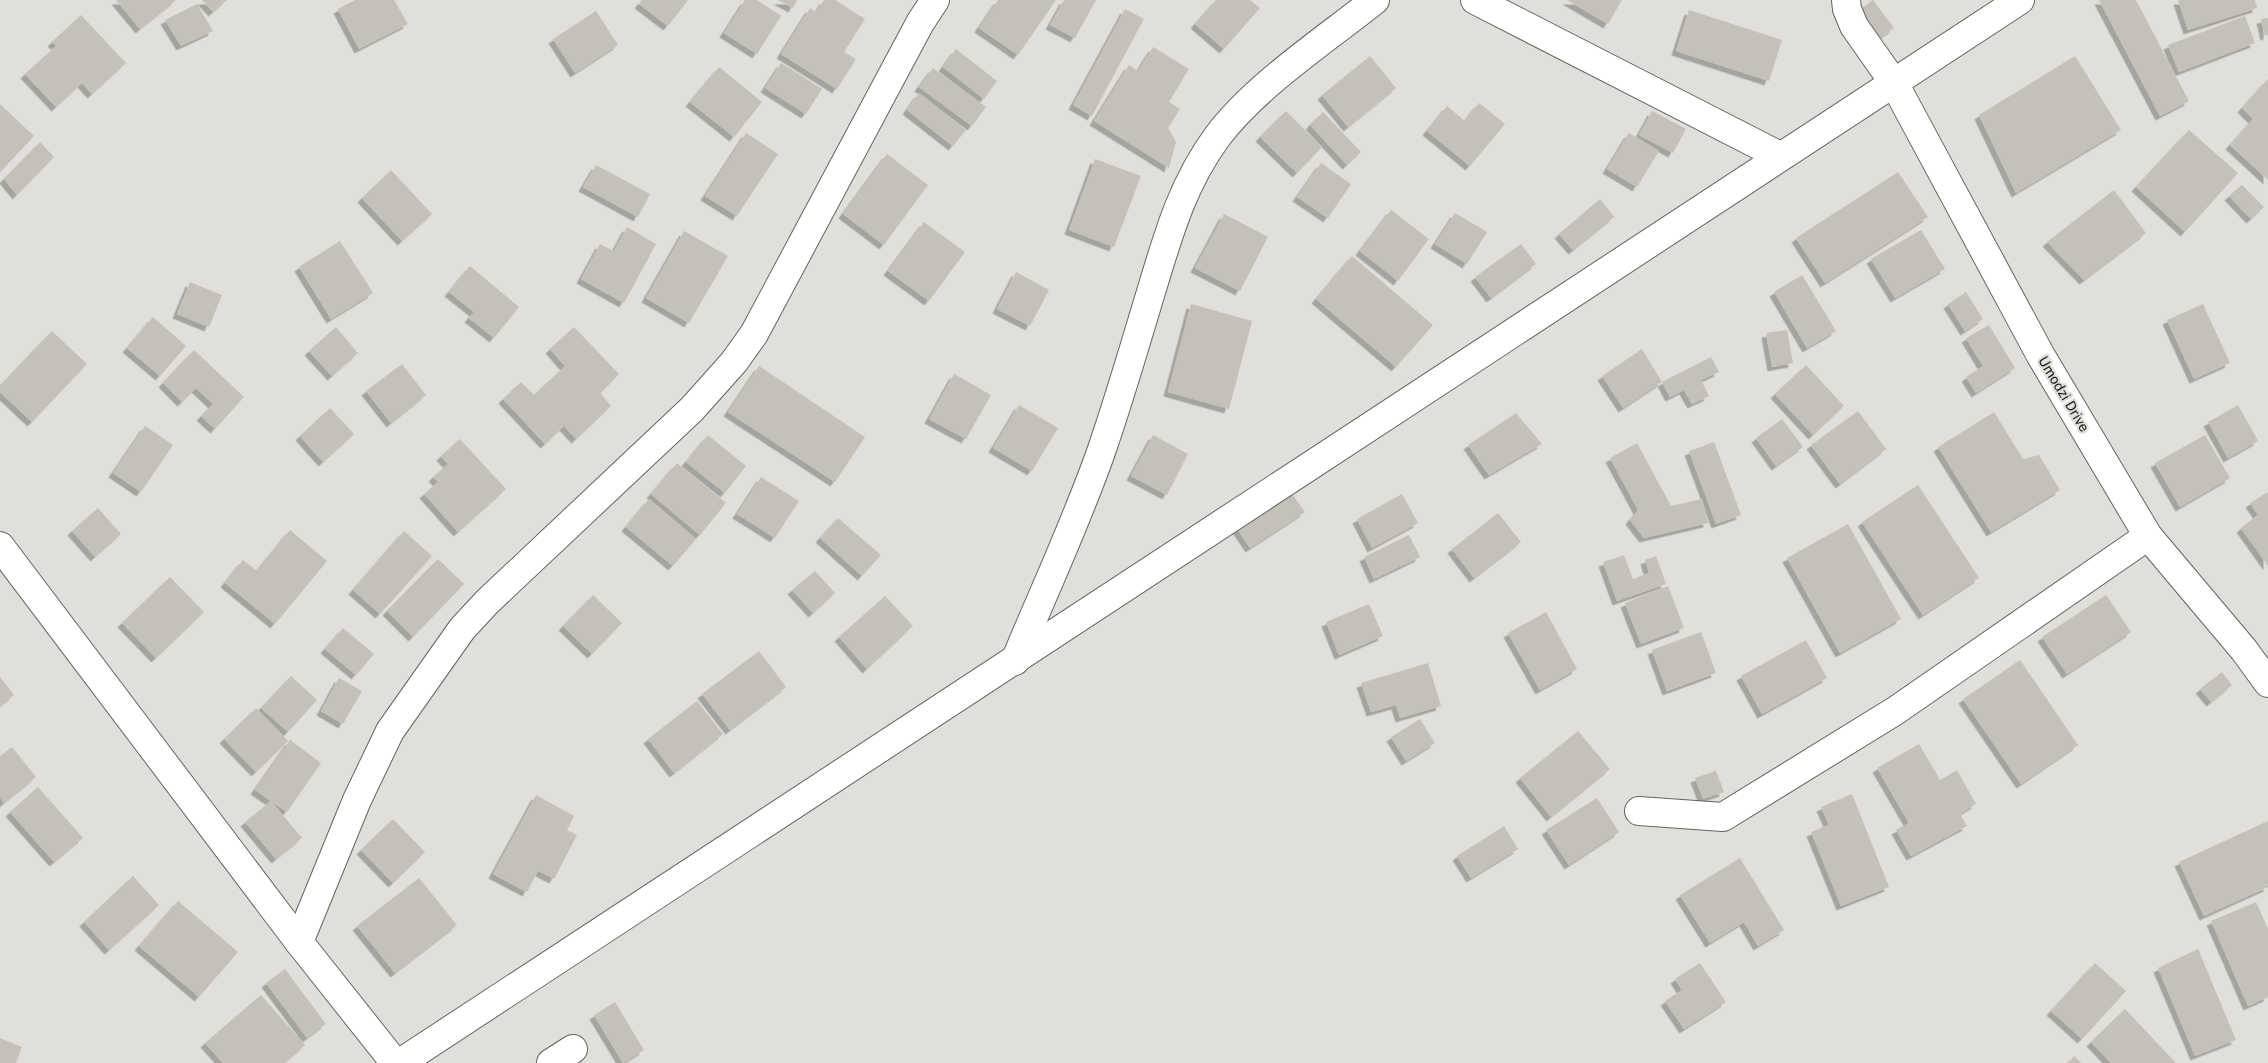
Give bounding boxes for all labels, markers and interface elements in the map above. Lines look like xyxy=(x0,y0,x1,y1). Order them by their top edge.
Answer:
street label: Umodzi Drive xyxy=(2035,353,2093,435)

